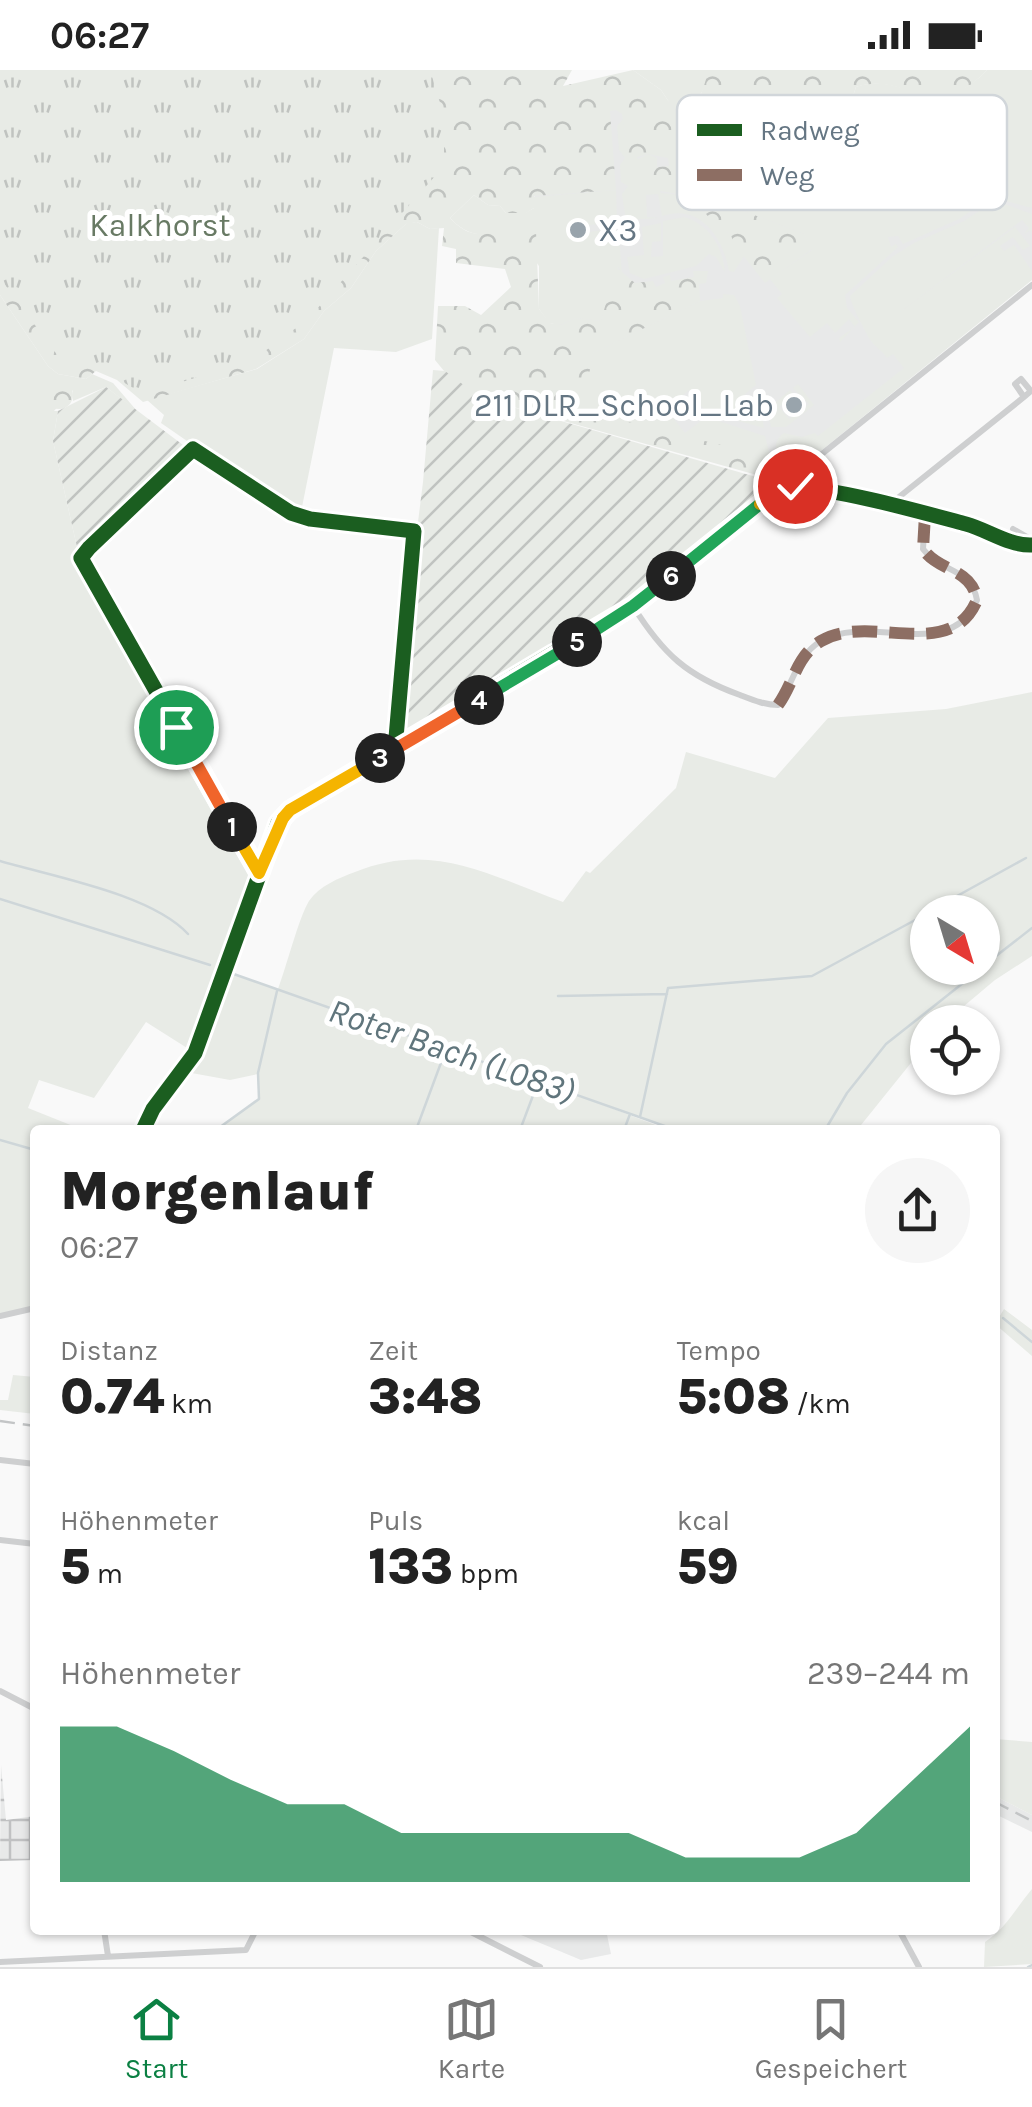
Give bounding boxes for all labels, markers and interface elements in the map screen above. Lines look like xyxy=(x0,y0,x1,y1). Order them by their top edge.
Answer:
text: 06:27 xyxy=(50,13,149,58)
legend xyxy=(677,95,1007,210)
text: Radweg xyxy=(760,114,860,147)
text: Weg xyxy=(760,159,815,192)
park label: Kalkhorst xyxy=(89,207,231,244)
place label: X3 xyxy=(598,212,637,249)
marker: X3 xyxy=(567,219,589,241)
place label: 211 DLR_School_Lab xyxy=(474,387,774,424)
marker: 211 DLR_School_Lab xyxy=(783,394,805,416)
pin xyxy=(753,444,838,529)
icon: check xyxy=(768,459,823,514)
pin: 6 xyxy=(646,551,696,601)
text: 6 xyxy=(663,559,680,592)
pin: 5 xyxy=(552,617,602,667)
text: 5 xyxy=(569,625,585,658)
pin: 4 xyxy=(454,675,504,725)
text: 4 xyxy=(471,683,487,716)
pin xyxy=(134,685,219,770)
icon: arrive xyxy=(149,700,204,755)
pin: 3 xyxy=(355,733,405,783)
text: 3 xyxy=(371,741,389,774)
pin: 1 xyxy=(207,802,257,852)
text: 1 xyxy=(227,810,237,843)
north arrow xyxy=(910,895,1000,985)
map controls xyxy=(910,895,1000,1095)
water label: Roter Bach (L083) xyxy=(323,990,581,1112)
button: locate xyxy=(910,1005,1000,1095)
button: share xyxy=(865,1158,970,1263)
text: Morgenlauf xyxy=(60,1159,374,1223)
text: 06:27 xyxy=(60,1229,138,1266)
text: Distanz xyxy=(60,1334,158,1367)
text: Zeit xyxy=(368,1334,418,1367)
text: Tempo xyxy=(677,1334,761,1367)
text: 0.74 xyxy=(60,1367,164,1426)
text: 3:48 xyxy=(368,1367,482,1426)
text: 5:08 xyxy=(677,1367,790,1426)
text: km xyxy=(164,1387,213,1420)
text: /km xyxy=(790,1387,851,1420)
text: Höhenmeter xyxy=(60,1504,218,1537)
text: Puls xyxy=(368,1504,423,1537)
text: kcal xyxy=(677,1504,730,1537)
text: 5 xyxy=(60,1537,90,1596)
text: 133 xyxy=(368,1537,453,1596)
text: 59 xyxy=(677,1537,739,1596)
text: m xyxy=(90,1557,123,1590)
text: bpm xyxy=(453,1557,519,1590)
text: Höhenmeter xyxy=(60,1655,240,1692)
text: 239–244 m xyxy=(807,1655,970,1692)
tab: Start xyxy=(125,1992,188,2085)
tab: Karte xyxy=(438,1992,505,2085)
tab: Gespeichert xyxy=(755,1992,907,2085)

